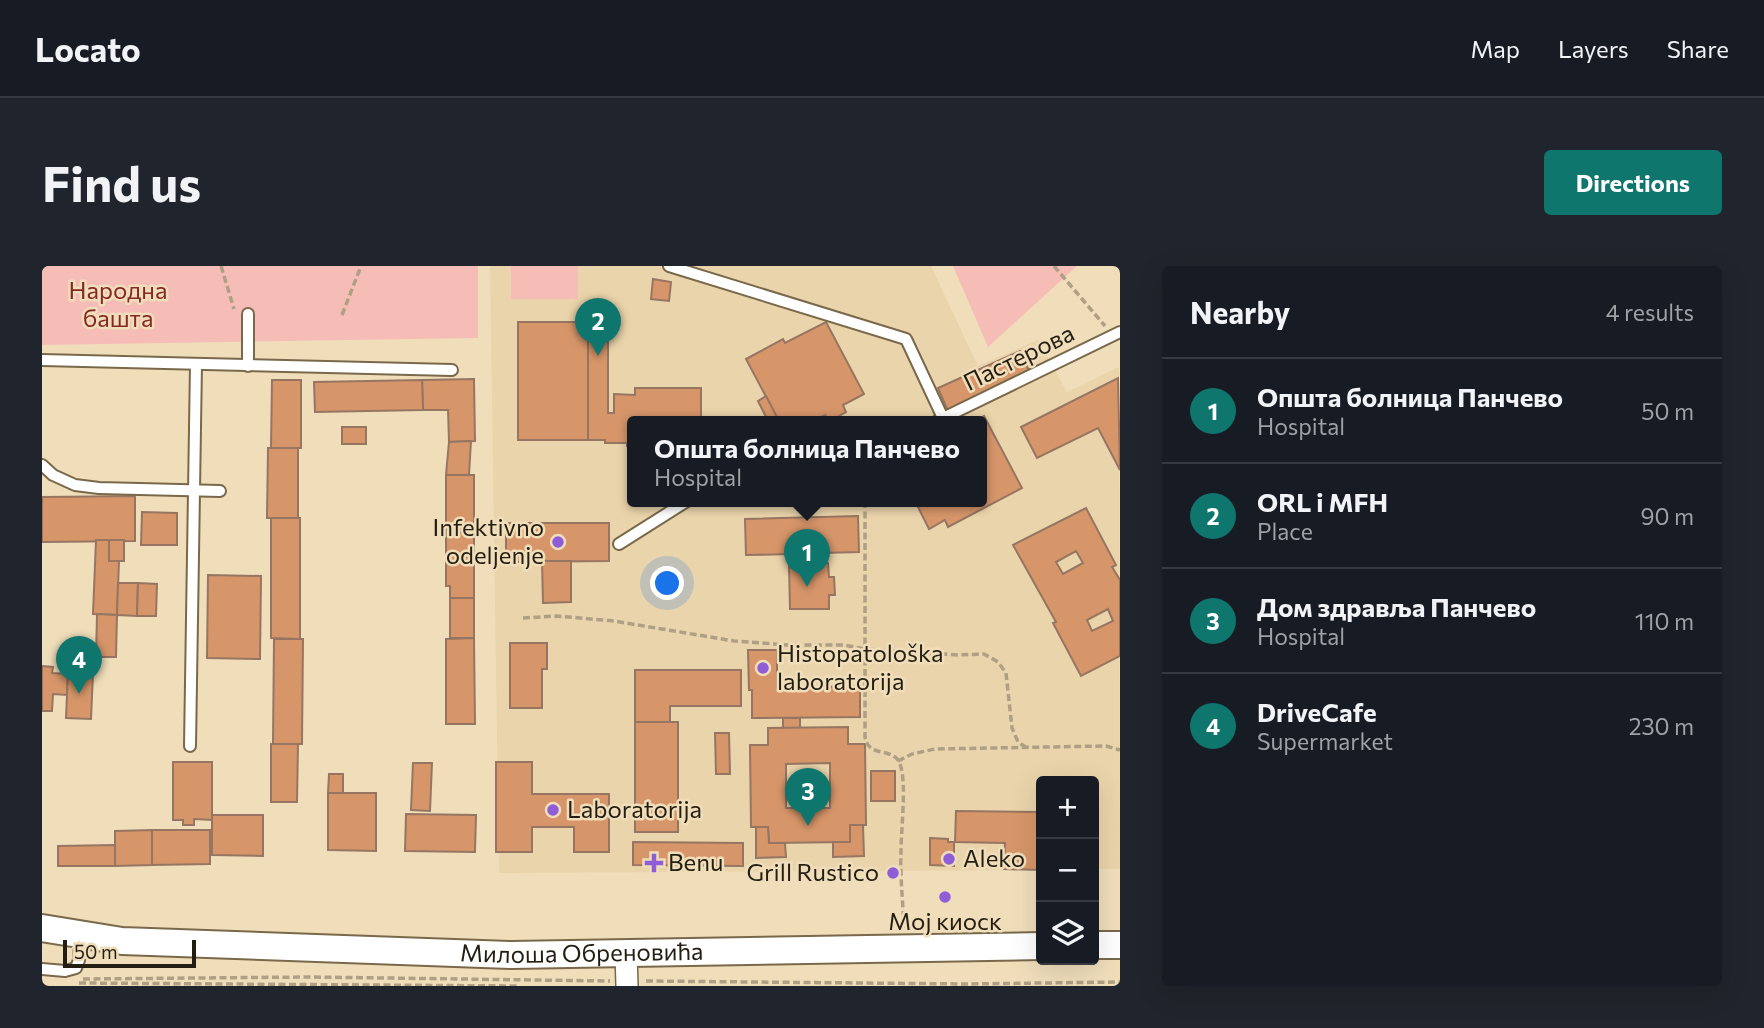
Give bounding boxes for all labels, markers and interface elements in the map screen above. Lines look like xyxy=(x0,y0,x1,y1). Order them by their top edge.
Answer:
text: Locato xyxy=(35,28,141,69)
text: Map xyxy=(1471,34,1520,63)
text: Layers xyxy=(1558,34,1629,63)
text: Share xyxy=(1667,34,1729,63)
button: Directions xyxy=(1544,150,1722,215)
text: Find us xyxy=(42,152,201,212)
park label: Народна башта xyxy=(69,275,167,332)
text: Nearby xyxy=(1190,293,1290,330)
pin: 2 xyxy=(575,298,621,356)
text: 4 results xyxy=(1606,298,1694,326)
street label: Пастерова xyxy=(958,317,1078,396)
text: Општа болница Панчево xyxy=(1257,381,1563,412)
text: 1 xyxy=(1208,397,1218,425)
text: 50 m xyxy=(1641,397,1694,425)
text: Hospital xyxy=(1257,412,1345,440)
popup xyxy=(627,416,987,507)
text: Општа болница Панчево xyxy=(654,432,960,463)
text: Hospital xyxy=(654,463,742,491)
text: ORL i MFH xyxy=(1257,486,1388,517)
text: 2 xyxy=(1206,502,1220,530)
text: 90 m xyxy=(1641,502,1694,530)
place label: Infektivno odeljenje xyxy=(433,512,544,569)
text: Place xyxy=(1257,517,1313,545)
pin: 1 xyxy=(784,529,830,587)
marker: Infektivno odeljenje xyxy=(550,534,566,550)
your location xyxy=(650,566,684,600)
text: Дом здравља Панчево xyxy=(1257,591,1536,622)
text: 3 xyxy=(1206,607,1220,635)
text: 110 m xyxy=(1635,607,1694,635)
text: Hospital xyxy=(1257,622,1345,650)
pin: 4 xyxy=(56,636,102,694)
place label: Histopatološka laboratorija xyxy=(777,638,943,695)
marker: Histopatološka laboratorija xyxy=(755,660,771,676)
text: DriveCafe xyxy=(1257,696,1377,727)
text: 4 xyxy=(1206,712,1220,740)
text: 230 m xyxy=(1629,712,1694,740)
text: Supermarket xyxy=(1257,727,1393,755)
pin: 3 xyxy=(785,768,831,826)
map controls xyxy=(1036,776,1099,965)
button: + xyxy=(1036,776,1099,839)
place label: Laboratorija xyxy=(567,794,702,823)
marker: Laboratorija xyxy=(545,802,561,818)
button: − xyxy=(1036,839,1099,902)
place label: Aleko xyxy=(963,843,1025,872)
place label: Benu xyxy=(668,847,723,876)
marker: Aleko xyxy=(941,851,957,867)
marker: Benu xyxy=(646,855,662,871)
place label: Grill Rustico xyxy=(746,857,879,886)
marker: Grill Rustico xyxy=(885,865,901,881)
marker: Мој киоск xyxy=(937,889,953,905)
button: layers xyxy=(1036,902,1099,965)
place label: Мој киоск xyxy=(888,906,1002,935)
street label: Милоша Обреновића xyxy=(459,936,704,968)
scale bar xyxy=(63,937,196,969)
text: 50 m xyxy=(74,940,118,963)

